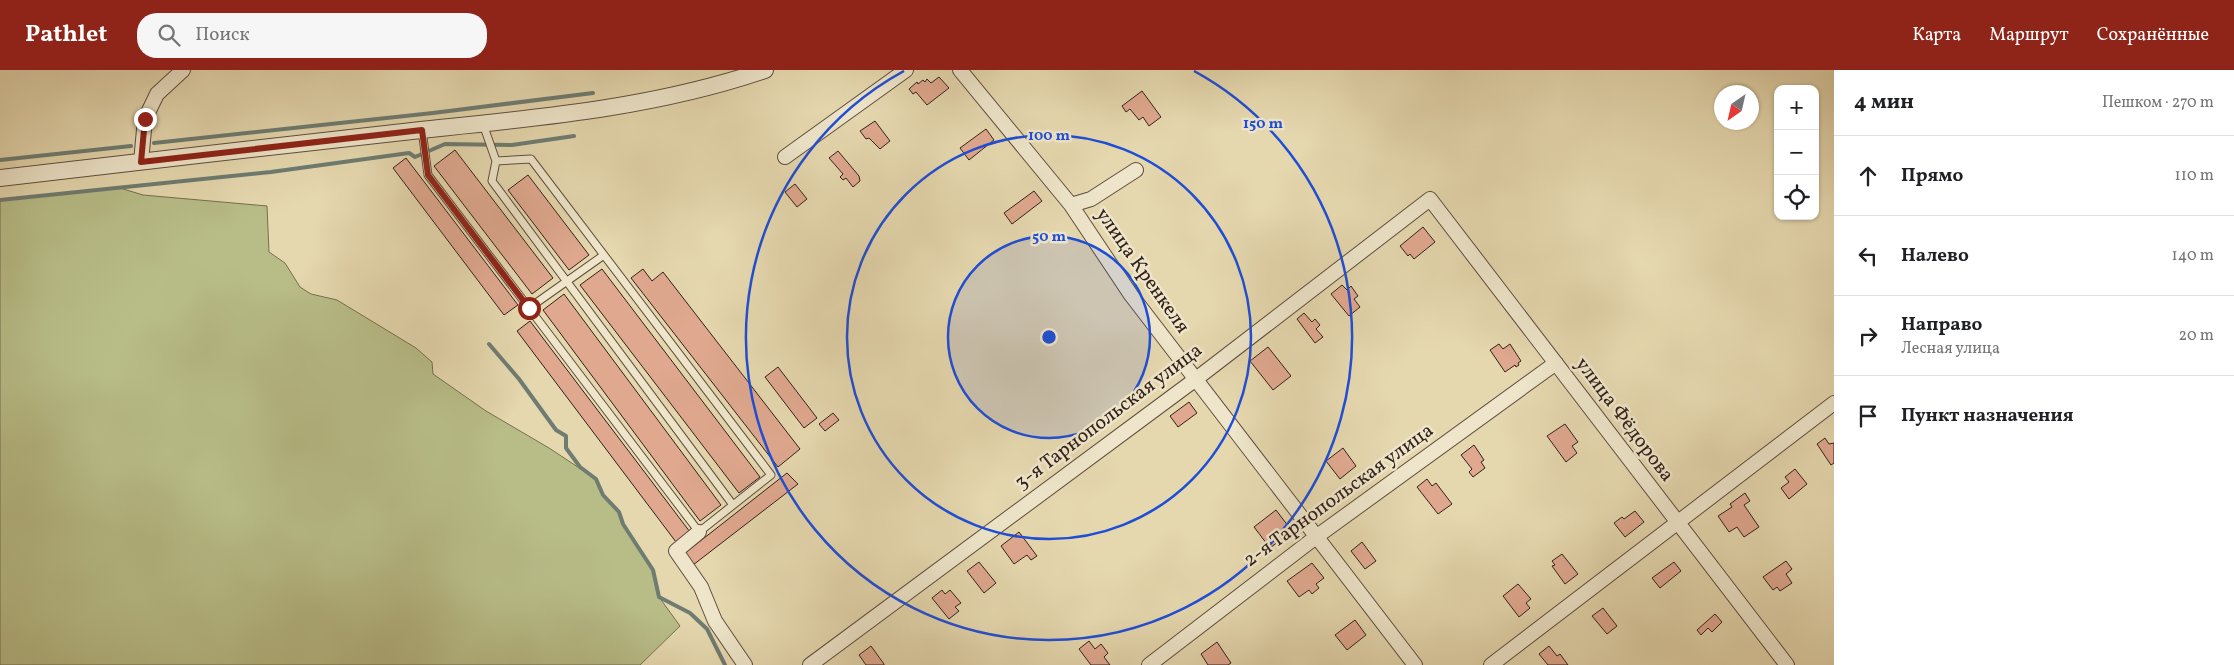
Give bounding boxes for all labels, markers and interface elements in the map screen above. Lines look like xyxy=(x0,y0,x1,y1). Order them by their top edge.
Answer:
search box xyxy=(137,13,487,58)
text: Pathlet xyxy=(25,18,107,52)
icon: search xyxy=(155,21,183,49)
text: Поиск xyxy=(195,22,250,48)
text: Карта xyxy=(1912,23,1961,48)
text: Маршрут xyxy=(1989,23,2069,48)
text: Сохранённые xyxy=(2097,23,2209,48)
north arrow xyxy=(1714,85,1759,130)
map controls xyxy=(1774,85,1819,220)
button: + xyxy=(1774,85,1819,130)
text: 4 мин xyxy=(1854,88,1914,117)
text: Пешком · 270 m xyxy=(2102,92,2214,114)
route end xyxy=(134,108,157,131)
text: 150 m xyxy=(1243,114,1283,135)
text: 100 m xyxy=(1028,126,1071,147)
button: − xyxy=(1774,130,1819,175)
icon: ahead xyxy=(1854,162,1882,190)
text: Прямо xyxy=(1901,163,1963,189)
text: 110 m xyxy=(2175,165,2214,187)
button: locate xyxy=(1774,175,1819,220)
street label: улица Кренкеля xyxy=(1088,203,1196,339)
text: 50 m xyxy=(1032,227,1066,248)
icon: left xyxy=(1854,242,1882,270)
text: Налево xyxy=(1901,243,1969,269)
text: 140 m xyxy=(2172,245,2214,267)
route start xyxy=(518,297,541,320)
text: Направо xyxy=(1901,312,1983,338)
icon: right xyxy=(1854,322,1882,350)
text: 20 m xyxy=(2179,325,2214,347)
centre of rings xyxy=(1040,328,1058,346)
street label: 3-я Тарнопольская улица xyxy=(1009,337,1209,497)
text: Лесная улица xyxy=(1901,338,2000,360)
street label: улица Фёдорова xyxy=(1568,352,1680,488)
icon: arrive xyxy=(1854,402,1882,430)
text: Пункт назначения xyxy=(1901,403,2074,429)
street label: 2-я Тарнопольская улица xyxy=(1238,417,1440,575)

